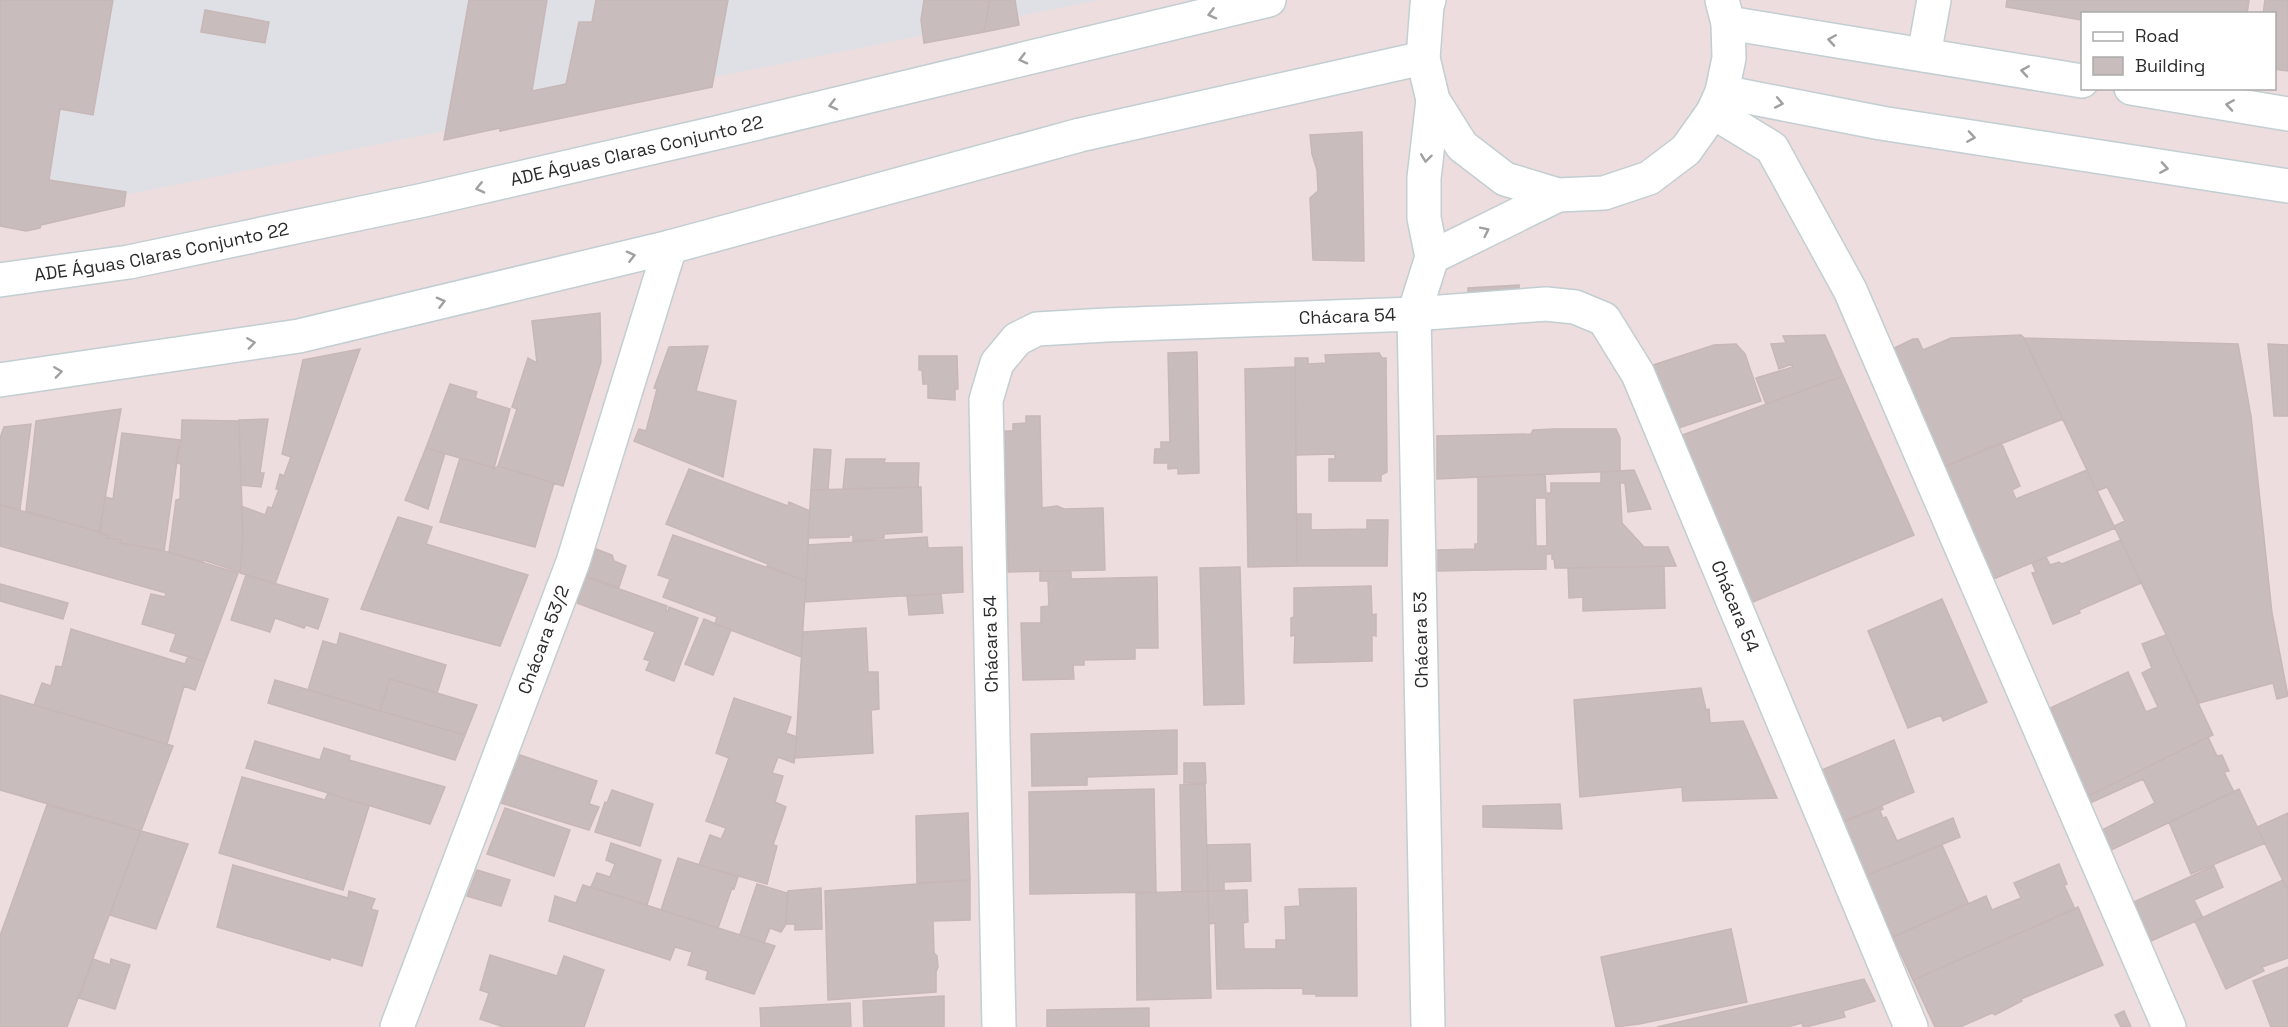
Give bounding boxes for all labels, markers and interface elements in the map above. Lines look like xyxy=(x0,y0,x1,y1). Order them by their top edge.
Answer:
one-way arrow xyxy=(1208,6,1218,19)
legend xyxy=(2081,12,2276,90)
text: Road xyxy=(2135,24,2179,47)
one-way arrow xyxy=(1828,34,1838,47)
one-way arrow xyxy=(1018,52,1028,65)
text: Building xyxy=(2135,54,2205,77)
one-way arrow xyxy=(2020,66,2029,78)
one-way arrow xyxy=(1774,96,1784,109)
one-way arrow xyxy=(828,97,838,110)
one-way arrow xyxy=(2226,99,2235,111)
street label: ADE Águas Claras Conjunto 22 xyxy=(508,110,765,191)
one-way arrow xyxy=(1966,130,1976,142)
one-way arrow xyxy=(1420,153,1433,162)
one-way arrow xyxy=(2159,161,2168,173)
one-way arrow xyxy=(475,180,485,193)
street label: ADE Águas Claras Conjunto 22 xyxy=(33,217,291,286)
one-way arrow xyxy=(1479,226,1490,238)
one-way arrow xyxy=(626,250,636,263)
one-way arrow xyxy=(436,296,446,309)
street label: Chácara 54 xyxy=(1298,303,1396,329)
one-way arrow xyxy=(246,338,255,350)
one-way arrow xyxy=(53,366,62,378)
street label: Chácara 54 xyxy=(1706,557,1765,655)
street label: Chácara 53/2 xyxy=(512,582,574,697)
street label: Chácara 53 xyxy=(1408,591,1433,689)
street label: Chácara 54 xyxy=(978,595,1003,693)

